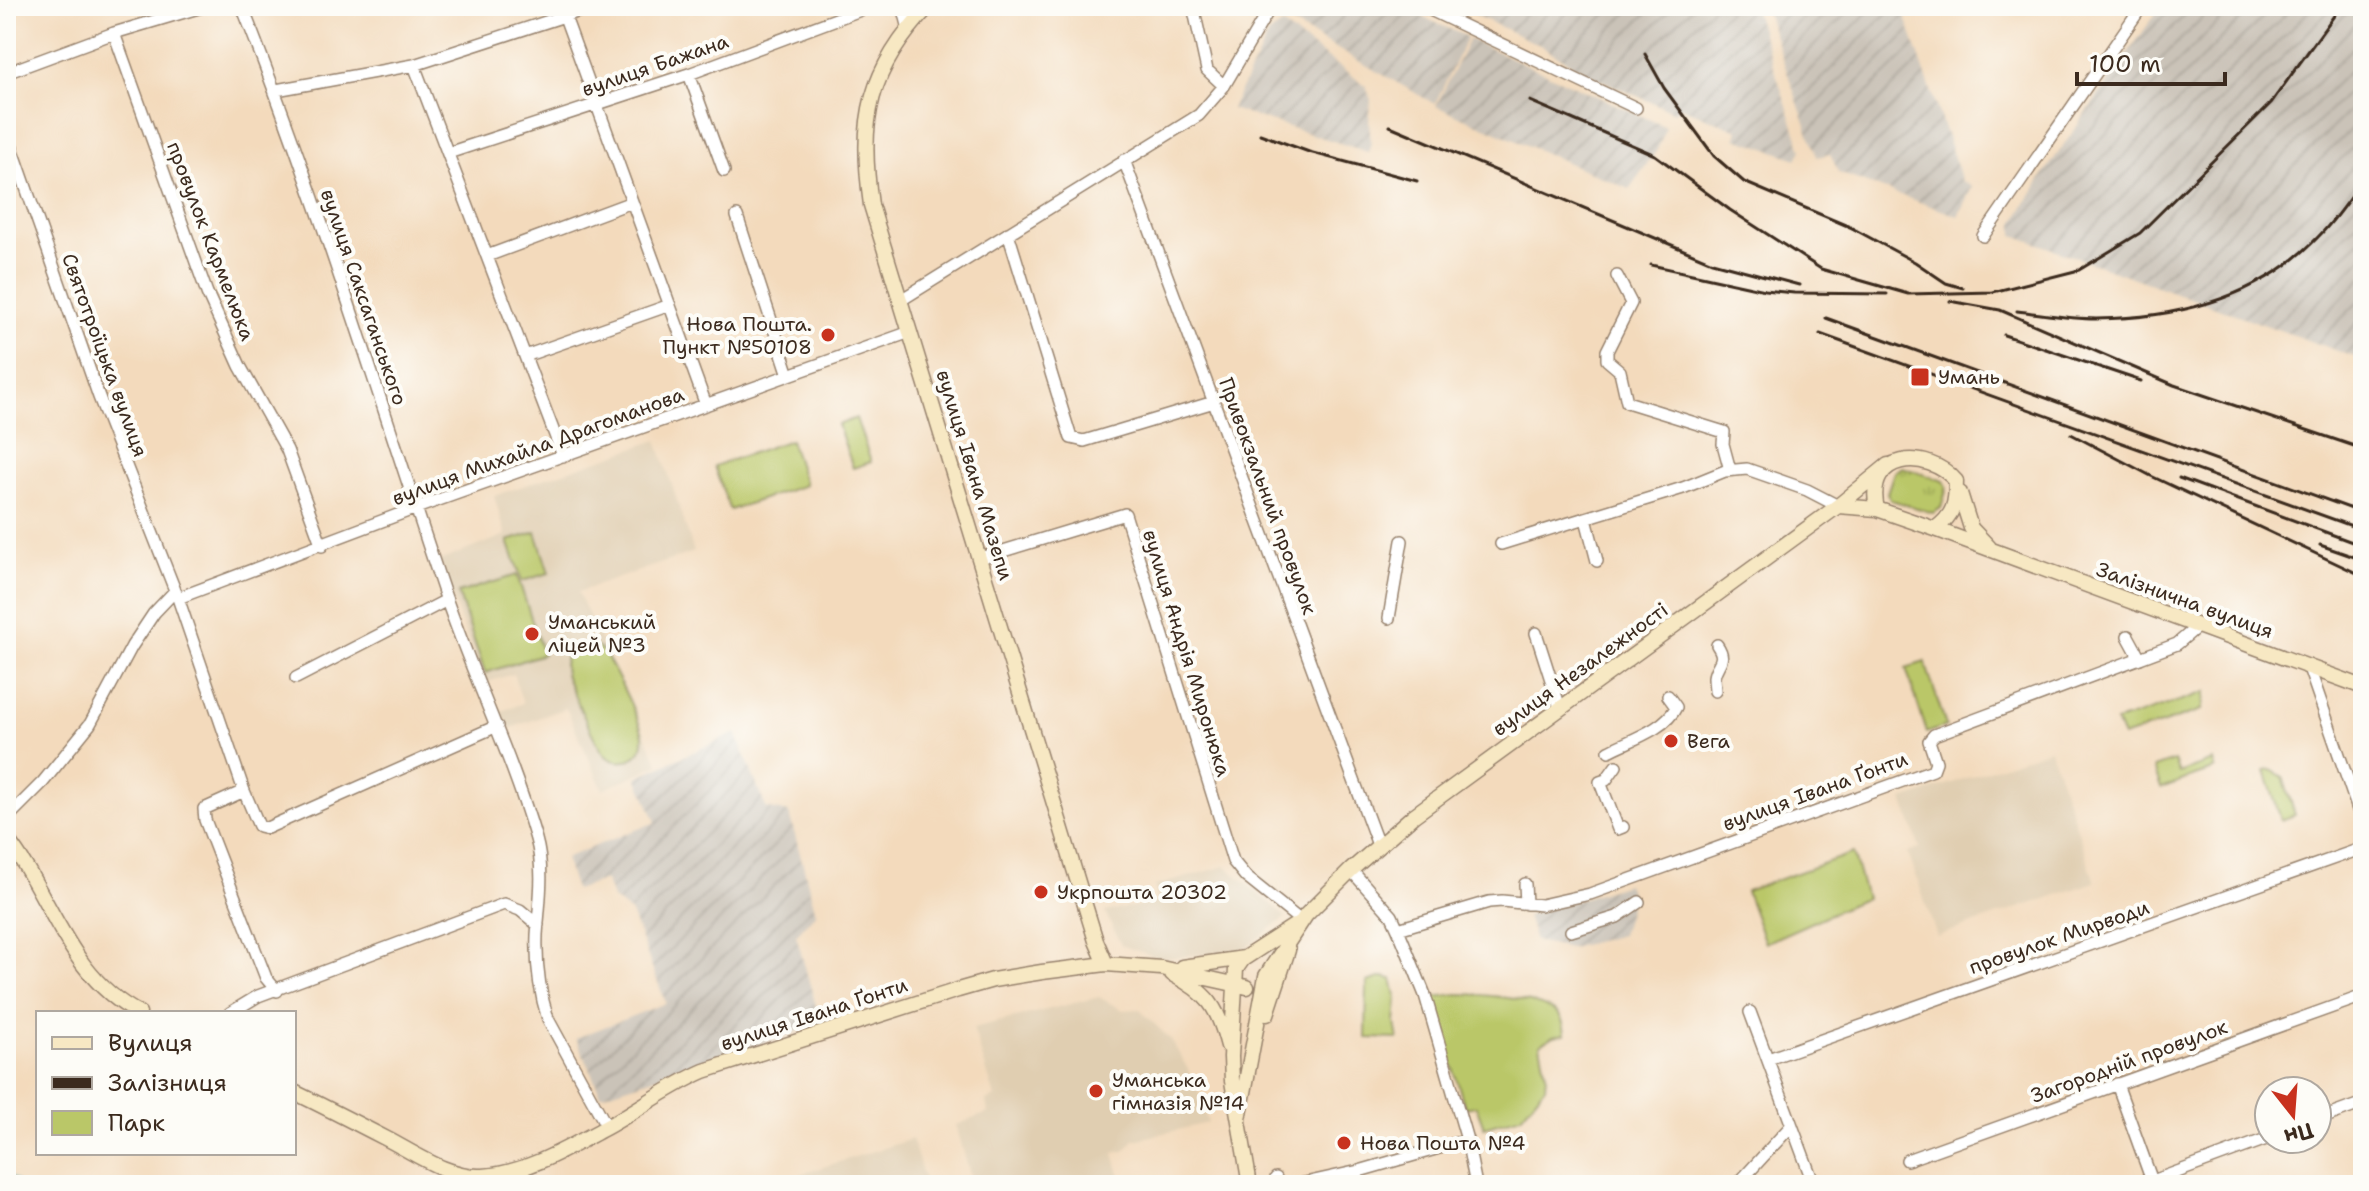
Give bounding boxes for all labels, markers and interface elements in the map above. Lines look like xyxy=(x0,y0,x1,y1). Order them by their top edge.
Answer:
street label: вулиця Бажана xyxy=(578,28,732,102)
scale bar xyxy=(2077,36,2225,86)
text: 100 m xyxy=(2089,48,2161,80)
street label: провулок Кармелюка xyxy=(161,138,261,345)
street label: вулиця Саксаганського xyxy=(315,185,413,409)
street label: Святотроїцька вулиця xyxy=(56,250,154,460)
place label: Нова Пошта. Пункт №50108 xyxy=(663,311,812,360)
marker: Нова Пошта. Пункт №50108 xyxy=(819,326,837,344)
place label: Умань xyxy=(1938,364,2000,390)
marker: Умань xyxy=(1909,366,1931,388)
street label: вулиця Івана Мазепи xyxy=(931,367,1019,583)
street label: Привокзальний провулок xyxy=(1213,374,1323,618)
street label: вулиця Михайла Драгоманова xyxy=(388,381,688,511)
street label: вулиця Андрія Миронюка xyxy=(1137,526,1237,780)
street label: Залізнична вулиця xyxy=(2093,556,2277,644)
street label: вулиця Незалежності xyxy=(1487,596,1673,742)
place label: Уманський ліцей №3 xyxy=(548,609,656,658)
marker: Уманський ліцей №3 xyxy=(523,625,541,643)
place label: Вега xyxy=(1687,728,1731,754)
marker: Вега xyxy=(1662,732,1680,750)
street label: вулиця Івана Ґонти xyxy=(1719,745,1911,837)
place label: Укрпошта 20302 xyxy=(1057,879,1227,905)
marker: Укрпошта 20302 xyxy=(1032,883,1050,901)
street label: провулок Мирводи xyxy=(1965,894,2153,980)
street label: вулиця Івана Ґонти xyxy=(717,971,911,1057)
legend xyxy=(36,1011,296,1155)
street label: Загородній провулок xyxy=(2027,1013,2231,1109)
text: Вулиця xyxy=(108,1027,193,1059)
text: Залізниця xyxy=(108,1067,227,1099)
place label: Уманська гімназія №14 xyxy=(1112,1067,1245,1116)
north arrow xyxy=(2253,1075,2333,1155)
marker: Уманська гімназія №14 xyxy=(1087,1082,1105,1100)
text: Парк xyxy=(108,1107,165,1139)
text: Пн xyxy=(2281,1116,2317,1152)
place label: Нова Пошта №4 xyxy=(1360,1130,1526,1156)
marker: Нова Пошта №4 xyxy=(1335,1134,1353,1152)

